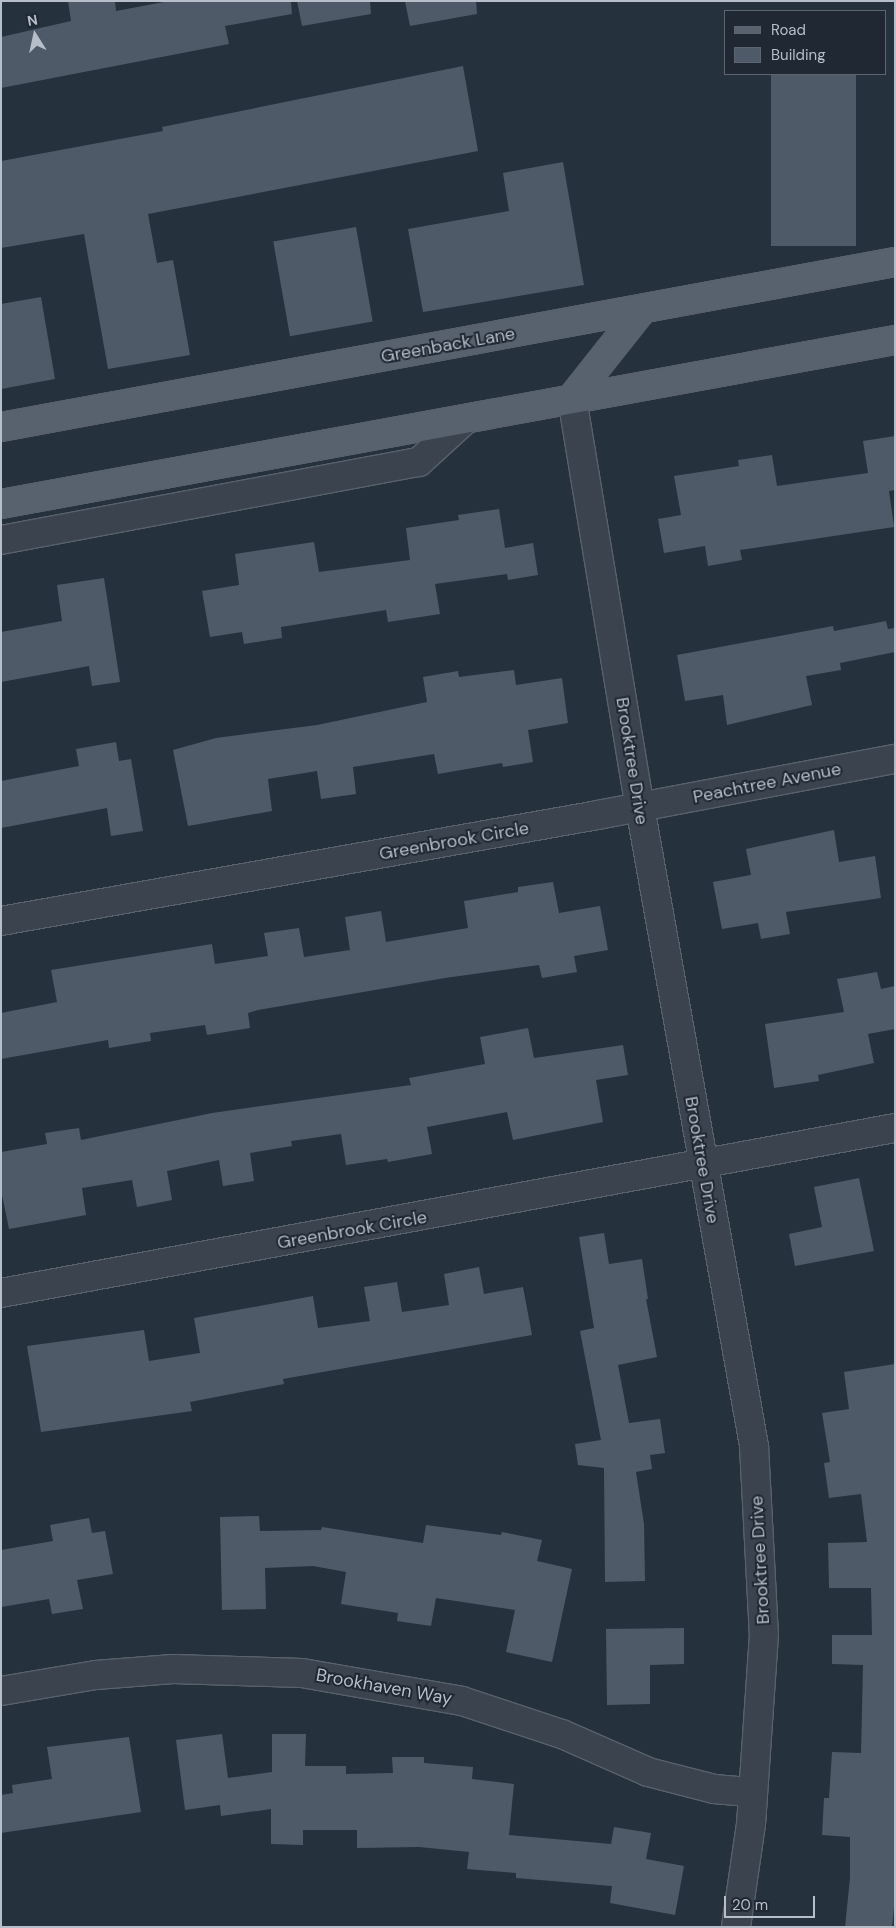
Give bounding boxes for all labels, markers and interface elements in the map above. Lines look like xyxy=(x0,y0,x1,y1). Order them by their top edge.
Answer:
north arrow xyxy=(10,10,60,60)
text: N xyxy=(26,10,39,30)
legend xyxy=(724,10,886,75)
text: Road xyxy=(771,20,806,40)
text: Building xyxy=(771,45,826,65)
street label: Greenback Lane xyxy=(379,323,517,367)
street label: Brooktree Drive xyxy=(611,696,653,826)
street label: Peachtree Avenue xyxy=(691,758,843,808)
street label: Greenbrook Circle xyxy=(377,817,531,865)
street label: Brooktree Drive xyxy=(680,1095,724,1225)
street label: Greenbrook Circle xyxy=(275,1206,429,1254)
street label: Brooktree Drive xyxy=(746,1495,774,1625)
street label: Brookhaven Way xyxy=(314,1664,454,1710)
scale bar xyxy=(726,1886,817,1918)
text: 20 m xyxy=(732,1895,768,1915)

